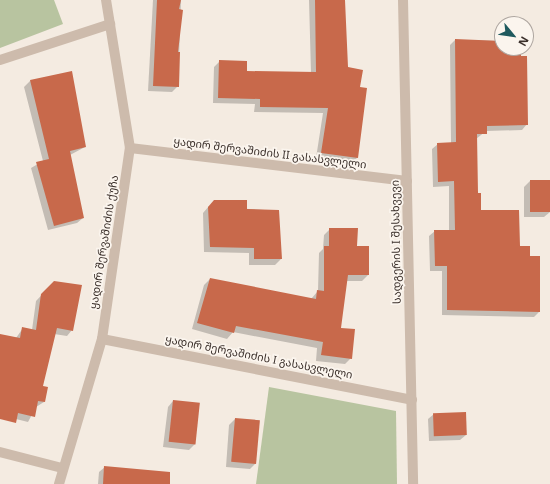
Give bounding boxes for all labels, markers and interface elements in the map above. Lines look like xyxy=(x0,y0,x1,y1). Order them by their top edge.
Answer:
north arrow xyxy=(494,16,534,56)
text: N xyxy=(515,34,533,49)
street label: ყადირ შერვაშიძის II გასასვლელი xyxy=(173,135,367,171)
street label: ყადირ შერვაშიძის ქუჩა xyxy=(87,174,121,310)
street label: სადგერის I შესახვევი xyxy=(388,180,404,304)
street label: ყადირ შერვაშიძის I გასასვლელი xyxy=(164,332,354,382)

